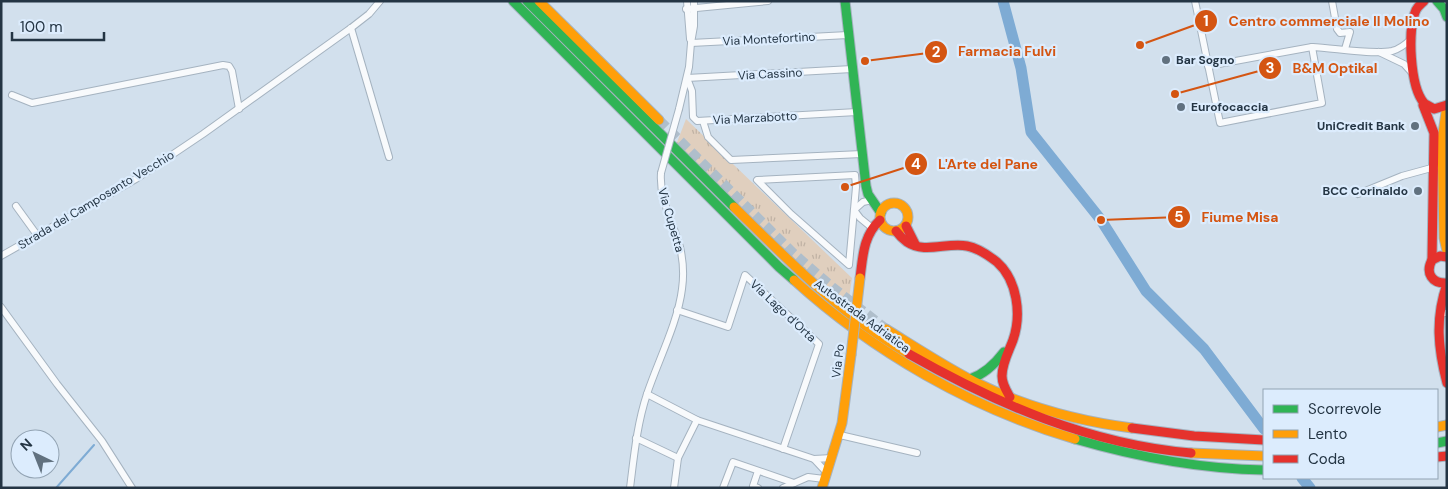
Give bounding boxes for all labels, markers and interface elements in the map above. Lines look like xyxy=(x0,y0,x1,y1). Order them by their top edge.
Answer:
callout: Centro commerciale Il Molino xyxy=(1193,6,1439,35)
scale bar xyxy=(12,10,105,42)
text: 1 xyxy=(1203,11,1209,31)
text: Centro commerciale Il Molino xyxy=(1229,12,1429,30)
text: 100 m xyxy=(20,17,63,37)
street label: Via Montefortino xyxy=(722,29,816,49)
callout: Farmacia Fulvi xyxy=(923,37,1067,66)
text: 2 xyxy=(932,42,941,62)
text: Farmacia Fulvi xyxy=(958,42,1056,60)
place label: Bar Sogno xyxy=(1176,52,1234,68)
callout: B&M Optikal xyxy=(1258,53,1388,82)
marker: Bar Sogno xyxy=(1160,54,1172,66)
text: 3 xyxy=(1265,58,1275,78)
text: B&M Optikal xyxy=(1292,59,1378,77)
street label: Via Cassino xyxy=(737,64,803,84)
place label: Eurofocaccia xyxy=(1191,99,1268,115)
marker: Eurofocaccia xyxy=(1175,101,1187,113)
street label: Via Marzabotto xyxy=(712,108,798,128)
place label: UniCredit Bank xyxy=(1317,118,1405,134)
marker: UniCredit Bank xyxy=(1409,120,1421,132)
street label: Strada del Camposanto Vecchio xyxy=(15,147,177,253)
callout: L'Arte del Pane xyxy=(903,149,1048,178)
text: 4 xyxy=(911,154,921,174)
text: L'Arte del Pane xyxy=(938,155,1038,173)
place label: BCC Corinaldo xyxy=(1323,183,1408,199)
marker: BCC Corinaldo xyxy=(1412,185,1424,197)
street label: Via Cupetta xyxy=(654,186,688,254)
callout: Fiume Misa xyxy=(1166,202,1288,231)
text: 5 xyxy=(1174,207,1184,227)
text: Fiume Misa xyxy=(1201,208,1279,226)
street label: Via Lago d'Orta xyxy=(747,276,819,346)
street label: Autostrada Adriatica xyxy=(811,276,913,356)
street label: Via Po xyxy=(828,343,848,379)
legend xyxy=(1263,389,1438,479)
text: Scorrevole xyxy=(1308,399,1382,419)
text: Lento xyxy=(1308,424,1347,444)
north arrow xyxy=(10,429,60,479)
text: N xyxy=(16,434,36,455)
text: Coda xyxy=(1308,449,1345,469)

